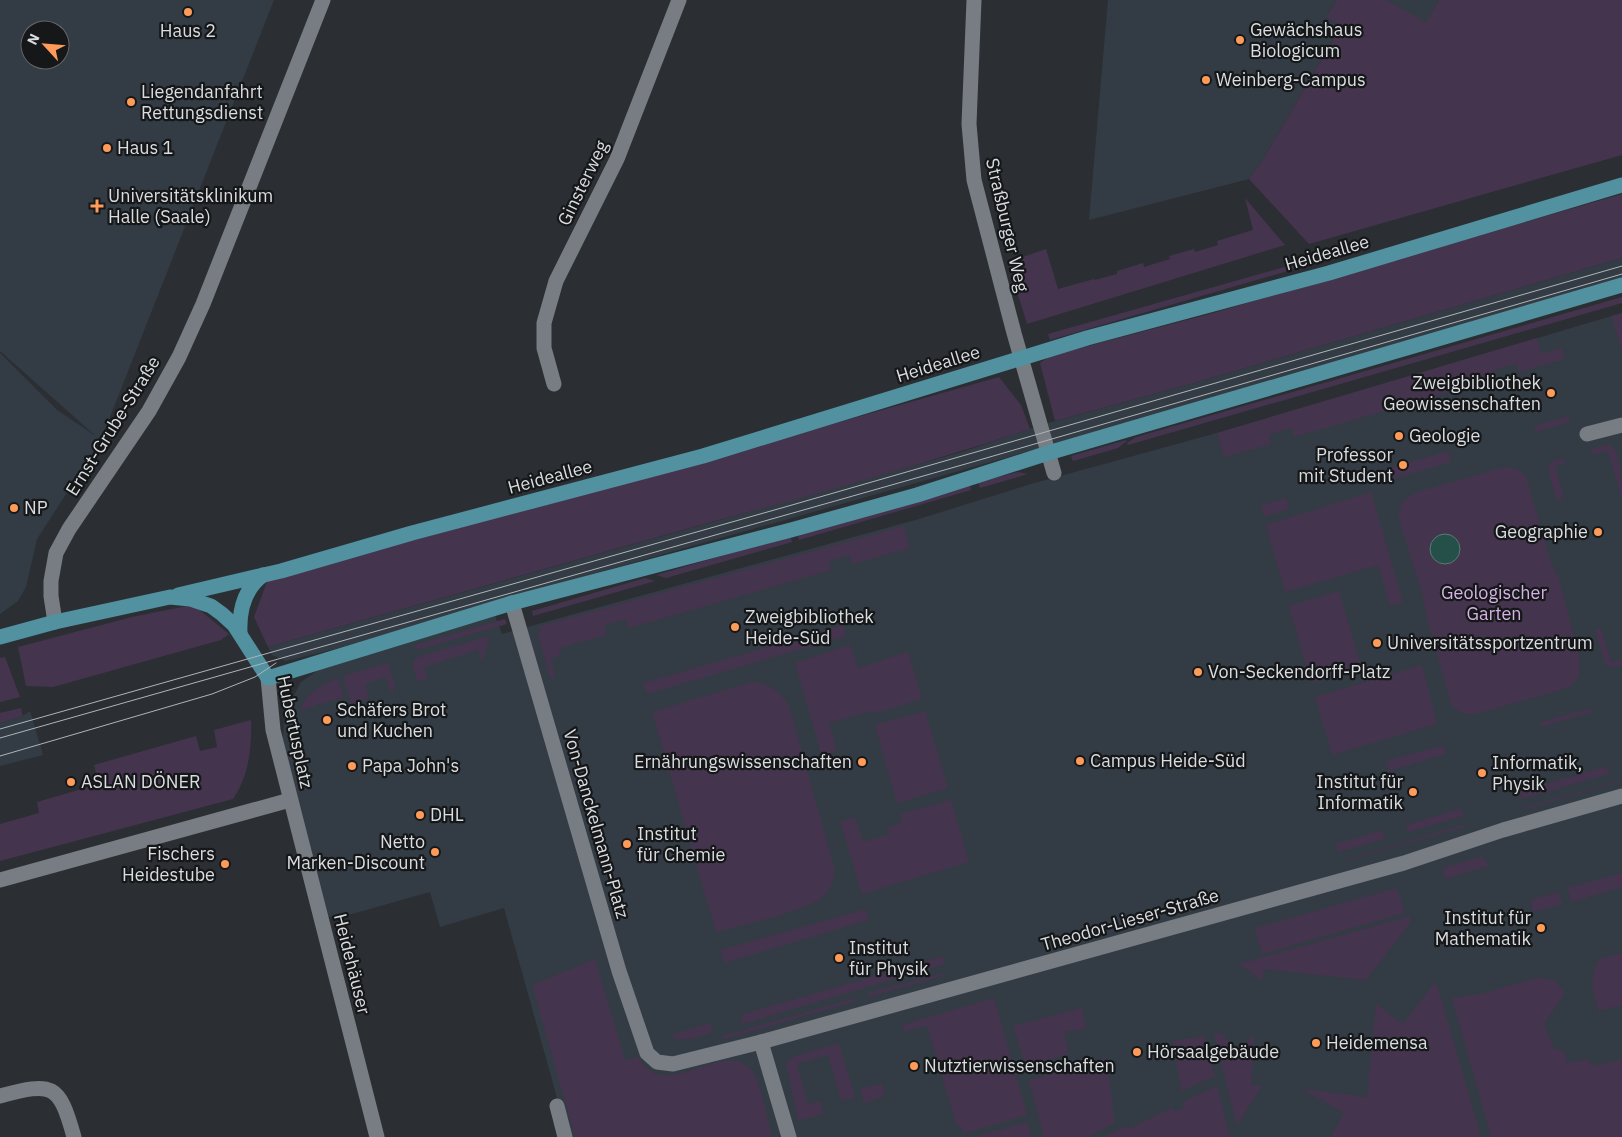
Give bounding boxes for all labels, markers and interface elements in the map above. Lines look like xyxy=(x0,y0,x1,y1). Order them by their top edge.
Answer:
marker: Haus 2 xyxy=(182,6,194,18)
place label: Gewächshaus Biologicum xyxy=(1250,18,1362,62)
place label: Haus 2 xyxy=(160,19,216,42)
north arrow xyxy=(20,20,70,70)
text: N xyxy=(23,31,44,48)
marker: Gewächshaus Biologicum xyxy=(1234,34,1246,46)
place label: Weinberg-Campus xyxy=(1216,68,1366,91)
marker: Weinberg-Campus xyxy=(1200,74,1212,86)
place label: Liegendanfahrt Rettungsdienst xyxy=(141,80,263,124)
marker: Liegendanfahrt Rettungsdienst xyxy=(125,96,137,108)
place label: Haus 1 xyxy=(117,136,173,159)
street label: Ginsterweg xyxy=(552,136,613,229)
marker: Haus 1 xyxy=(101,142,113,154)
street label: Straßburger Weg xyxy=(981,156,1034,294)
place label: Universitätsklinikum Halle (Saale) xyxy=(108,184,273,228)
marker: Universitätsklinikum Halle (Saale) xyxy=(90,199,104,213)
street label: Heideallee xyxy=(1282,230,1372,275)
street label: Heideallee xyxy=(893,340,983,387)
street label: Ernst-Grube-Straße xyxy=(60,352,165,500)
place label: Zweigbibliothek Geowissenschaften xyxy=(1383,371,1542,415)
marker: Zweigbibliothek Geowissenschaften xyxy=(1545,387,1557,399)
place label: Geologie xyxy=(1409,424,1480,447)
marker: Geologie xyxy=(1393,430,1405,442)
place label: Professor mit Student xyxy=(1298,443,1393,487)
street label: Heideallee xyxy=(505,454,595,499)
marker: Professor mit Student xyxy=(1397,459,1409,471)
place label: NP xyxy=(24,496,48,519)
marker: NP xyxy=(8,502,20,514)
place label: Geographie xyxy=(1495,520,1588,543)
marker: Geographie xyxy=(1592,526,1604,538)
park label: Geologischer Garten xyxy=(1441,581,1547,625)
place label: Zweigbibliothek Heide-Süd xyxy=(745,605,874,649)
marker: Zweigbibliothek Heide-Süd xyxy=(729,621,741,633)
place label: Universitätssportzentrum xyxy=(1387,631,1593,654)
marker: Universitätssportzentrum xyxy=(1371,637,1383,649)
place label: Von-Seckendorff-Platz xyxy=(1208,660,1390,683)
marker: Von-Seckendorff-Platz xyxy=(1192,666,1204,678)
street label: Hubertusplatz xyxy=(272,673,319,790)
place label: Schäfers Brot und Kuchen xyxy=(337,698,446,742)
marker: Schäfers Brot und Kuchen xyxy=(321,714,333,726)
street label: Von-Danckelmann-Platz xyxy=(558,727,635,921)
place label: Campus Heide-Süd xyxy=(1090,749,1246,772)
place label: Ernährungswissenschaften xyxy=(634,750,852,773)
place label: Informatik, Physik xyxy=(1492,751,1582,795)
place label: Papa John's xyxy=(362,754,459,777)
marker: Campus Heide-Süd xyxy=(1074,755,1086,767)
marker: Ernährungswissenschaften xyxy=(856,756,868,768)
marker: Papa John's xyxy=(346,760,358,772)
marker: Informatik, Physik xyxy=(1476,767,1488,779)
place label: ASLAN DÖNER xyxy=(81,770,200,793)
place label: Institut für Informatik xyxy=(1316,770,1404,814)
marker: ASLAN DÖNER xyxy=(65,776,77,788)
marker: Institut für Informatik xyxy=(1407,786,1419,798)
place label: DHL xyxy=(430,803,464,826)
marker: DHL xyxy=(414,809,426,821)
place label: Institut für Chemie xyxy=(637,822,725,866)
place label: Netto Marken-Discount xyxy=(287,830,425,874)
marker: Institut für Chemie xyxy=(621,838,633,850)
place label: Fischers Heidestube xyxy=(122,842,215,886)
marker: Netto Marken-Discount xyxy=(429,846,441,858)
marker: Fischers Heidestube xyxy=(219,858,231,870)
street label: Theodor-Lieser-Straße xyxy=(1038,883,1222,956)
place label: Institut für Mathematik xyxy=(1435,906,1531,950)
street label: Heidehäuser xyxy=(329,911,376,1017)
marker: Institut für Mathematik xyxy=(1535,922,1547,934)
place label: Institut für Physik xyxy=(849,936,929,980)
marker: Institut für Physik xyxy=(833,952,845,964)
place label: Heidemensa xyxy=(1326,1031,1428,1054)
marker: Heidemensa xyxy=(1310,1037,1322,1049)
place label: Hörsaalgebäude xyxy=(1147,1040,1279,1063)
marker: Hörsaalgebäude xyxy=(1131,1046,1143,1058)
place label: Nutztierwissenschaften xyxy=(924,1054,1115,1077)
marker: Nutztierwissenschaften xyxy=(908,1060,920,1072)

